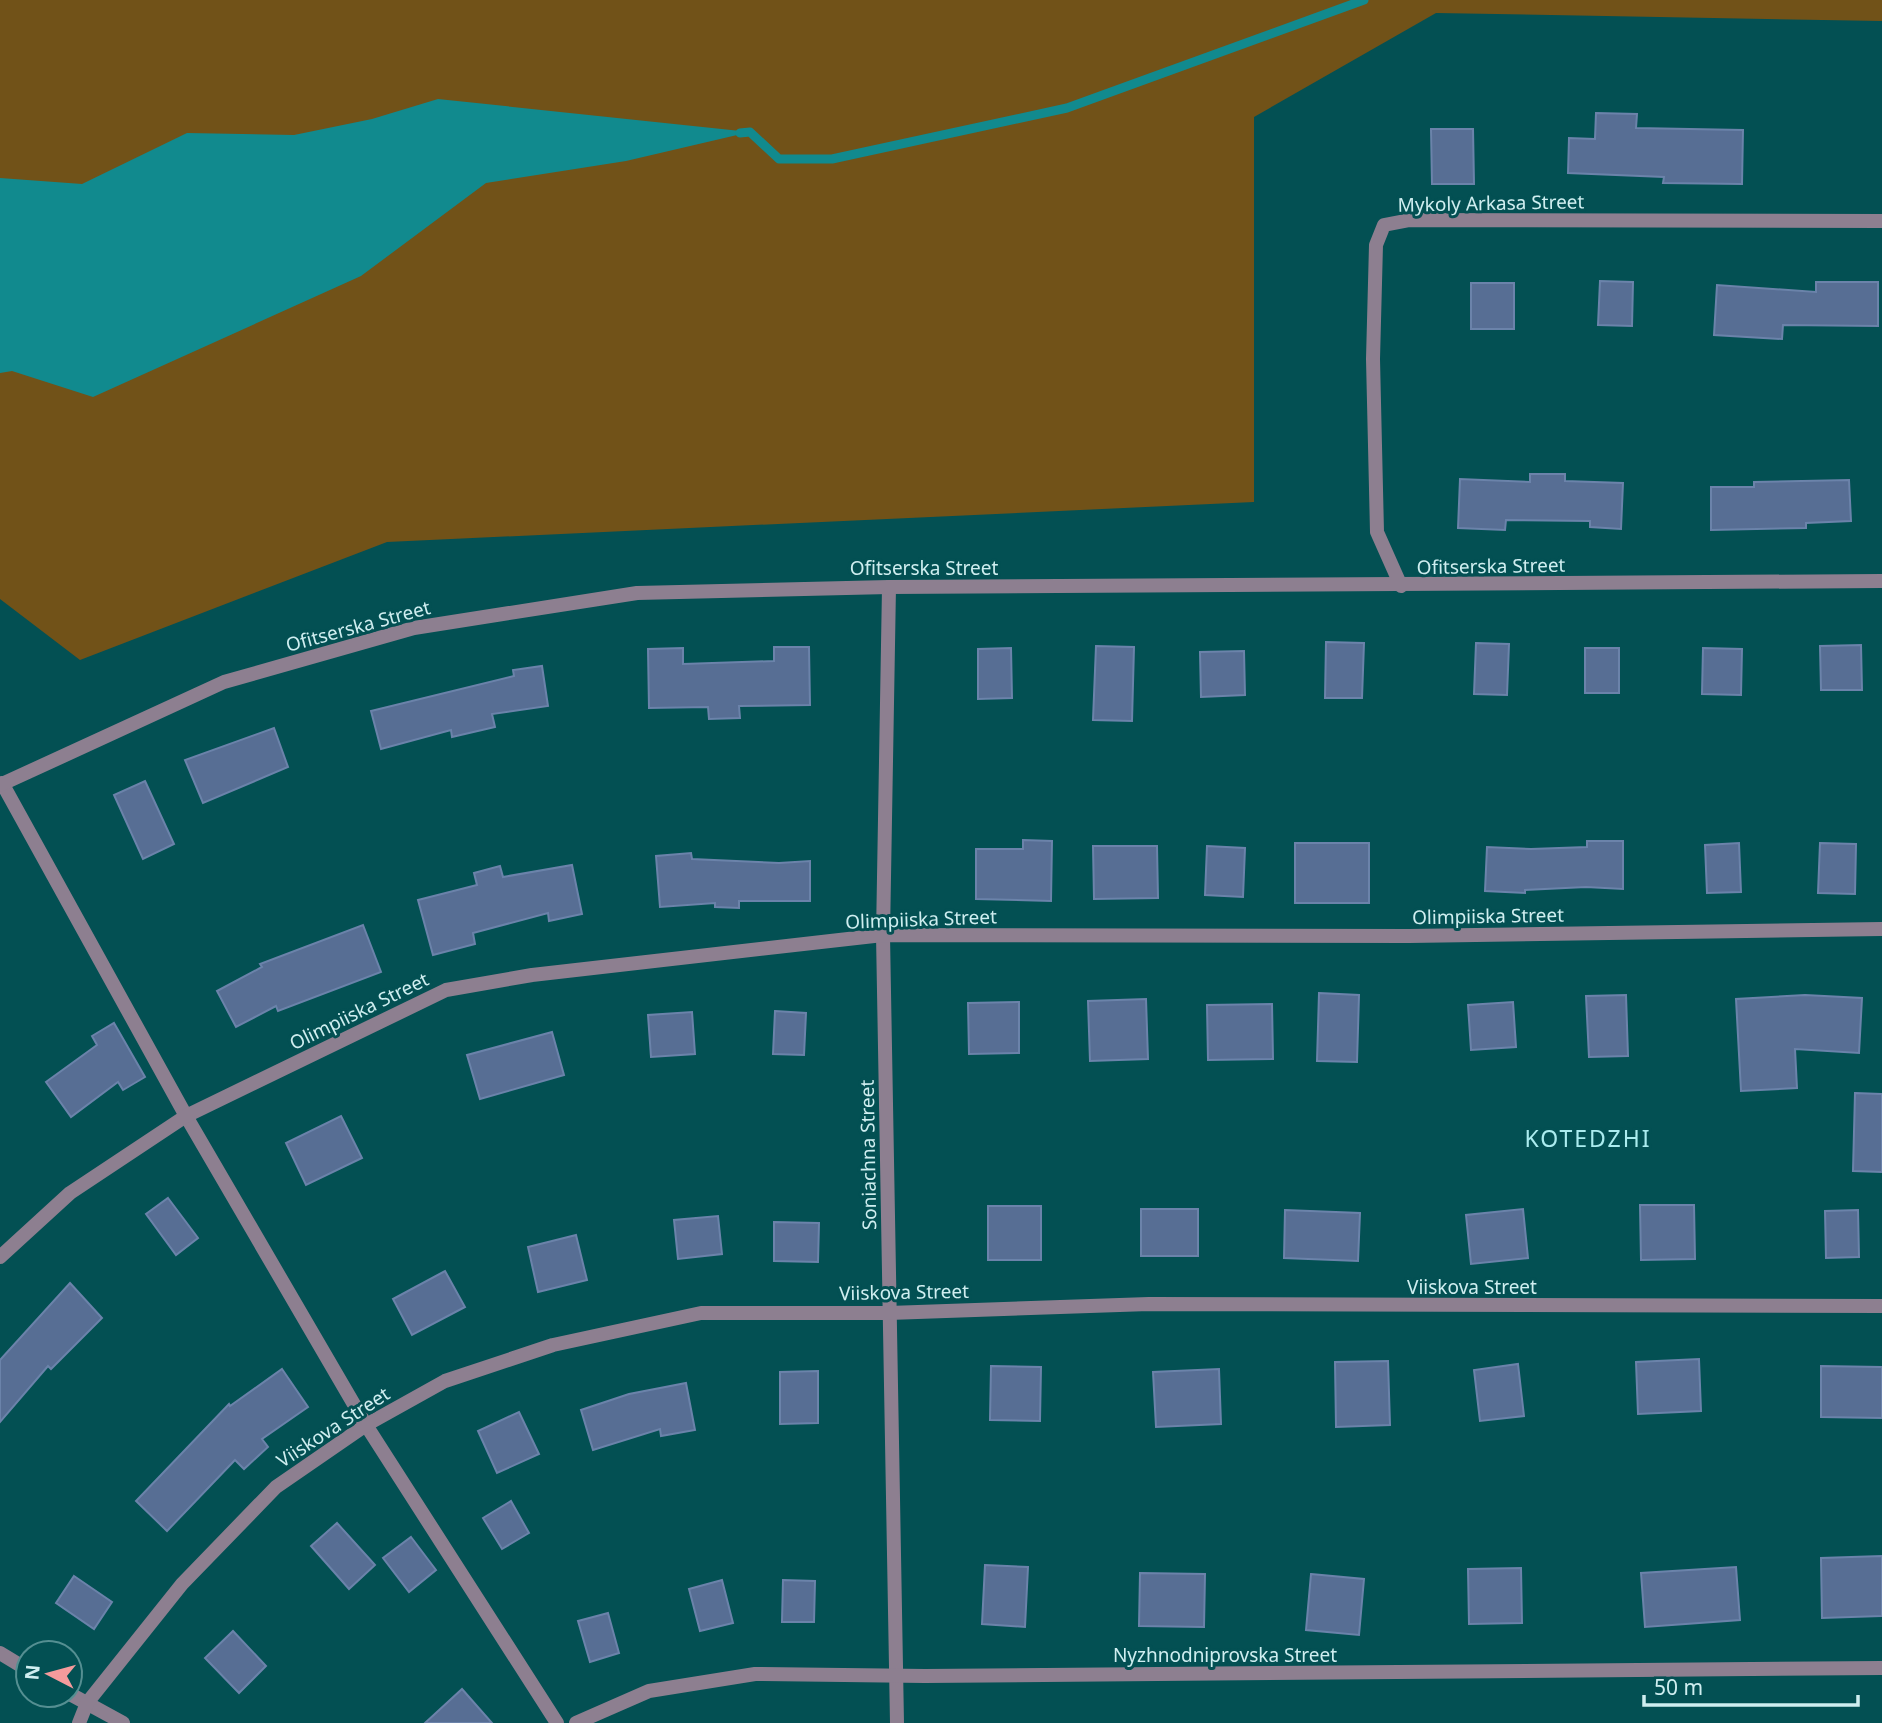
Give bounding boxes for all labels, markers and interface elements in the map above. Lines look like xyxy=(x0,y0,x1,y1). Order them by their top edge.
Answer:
street label: Mykoly Arkasa Street xyxy=(1397,188,1585,218)
street label: Ofitserska Street xyxy=(1416,552,1566,580)
street label: Ofitserska Street xyxy=(850,555,998,581)
street label: Ofitserska Street xyxy=(283,594,433,658)
street label: Olimpiiska Street xyxy=(1412,902,1564,930)
street label: Olimpiiska Street xyxy=(845,903,997,935)
street label: Olimpiiska Street xyxy=(285,966,433,1056)
street label: Soniachna Street xyxy=(854,1079,882,1230)
district label: KOTEDZHI xyxy=(1524,1122,1652,1154)
street label: Viiskova Street xyxy=(1407,1274,1537,1300)
street label: Viiskova Street xyxy=(839,1278,969,1306)
street label: Viiskova Street xyxy=(271,1381,395,1473)
north arrow xyxy=(14,1639,84,1709)
street label: Nyzhnodniprovska Street xyxy=(1113,1642,1337,1668)
text: N xyxy=(18,1663,46,1681)
scale bar xyxy=(1644,1664,1857,1708)
text: 50 m xyxy=(1654,1673,1703,1701)

